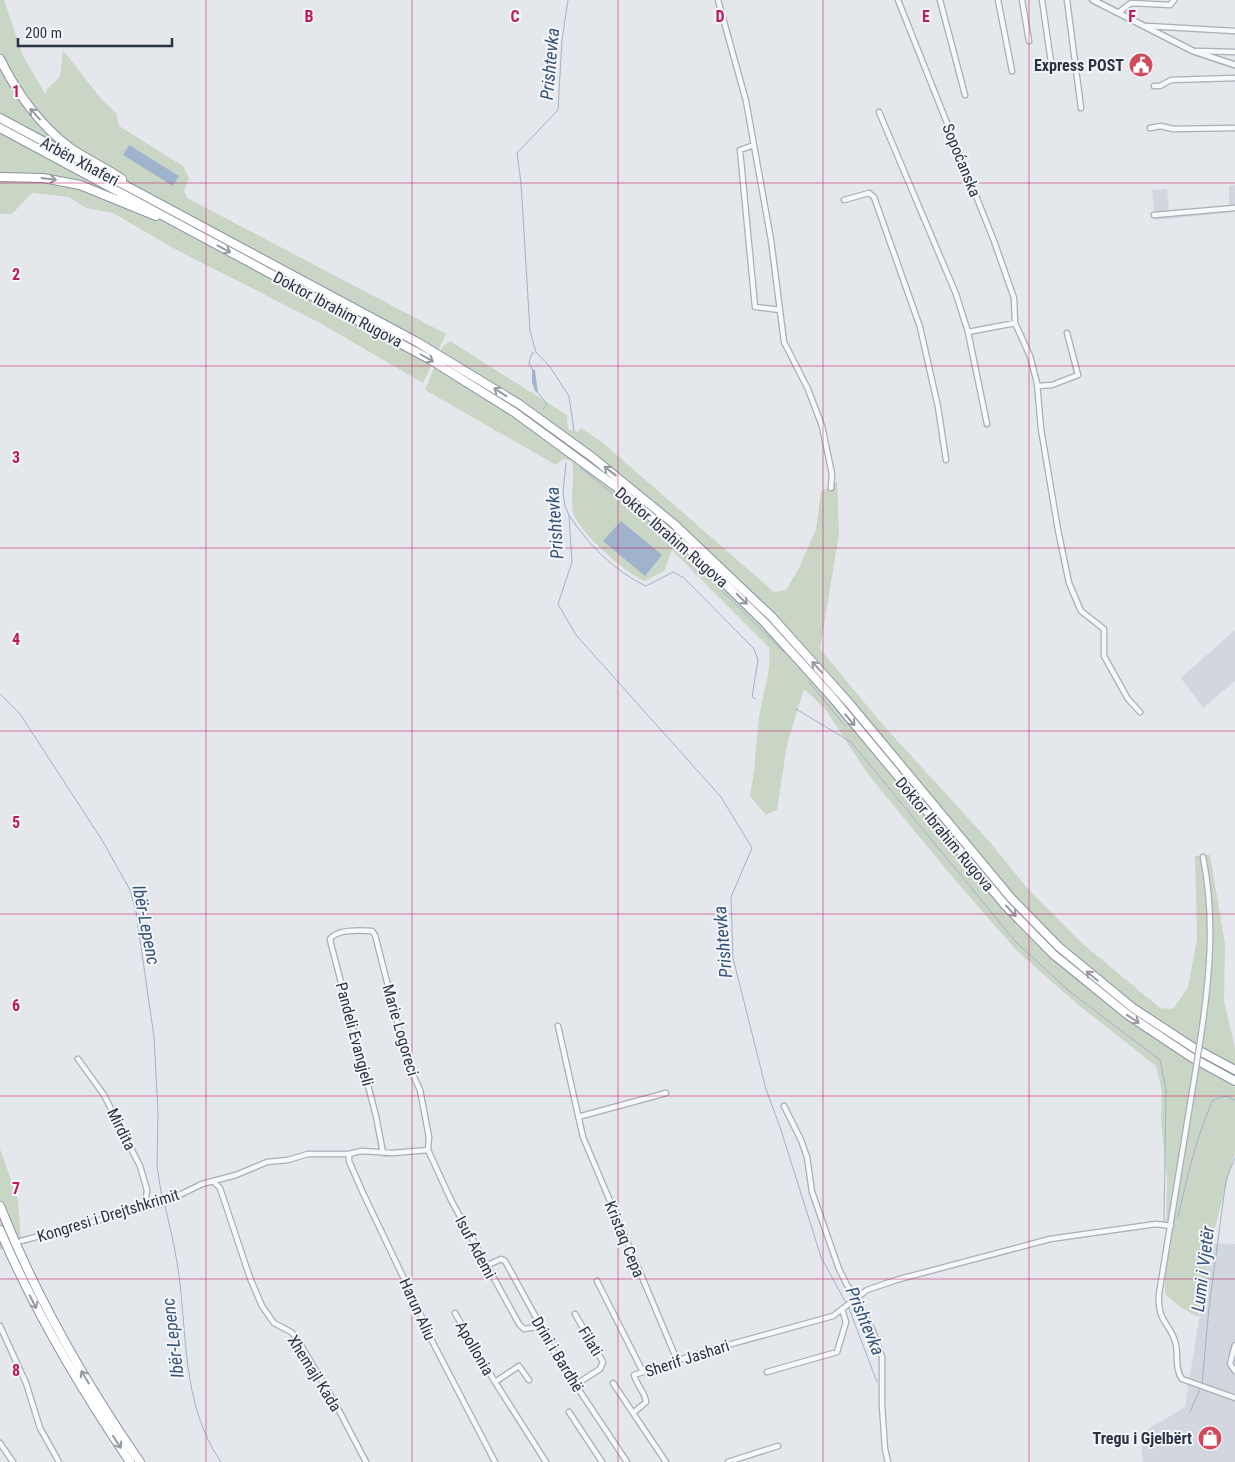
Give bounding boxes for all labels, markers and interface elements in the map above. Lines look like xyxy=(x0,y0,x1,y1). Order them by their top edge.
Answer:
text: B xyxy=(305,7,314,26)
text: C xyxy=(510,7,520,26)
text: D xyxy=(715,7,725,26)
text: E xyxy=(922,7,930,26)
text: F xyxy=(1128,7,1136,26)
scale bar xyxy=(18,15,171,47)
text: 200 m xyxy=(25,24,62,42)
water label: Prishtevka xyxy=(536,27,563,101)
public building icon: Express POST xyxy=(1128,52,1154,78)
place label: Express POST xyxy=(1034,56,1124,75)
text: 1 xyxy=(12,82,20,101)
one-way arrow xyxy=(30,108,41,121)
street label: Sopoćanska xyxy=(938,121,985,200)
street label: Arbën Xhaferi xyxy=(37,133,122,190)
one-way arrow xyxy=(40,174,56,184)
one-way arrow xyxy=(217,244,231,254)
text: 2 xyxy=(12,265,20,284)
street label: Doktor Ibrahim Rugova xyxy=(270,267,405,351)
one-way arrow xyxy=(420,353,434,363)
one-way arrow xyxy=(493,387,507,397)
text: 3 xyxy=(12,448,20,467)
one-way arrow xyxy=(604,466,617,477)
street label: Doktor Ibrahim Rugova xyxy=(611,483,732,592)
water label: Prishtevka xyxy=(542,486,567,560)
one-way arrow xyxy=(735,593,748,605)
text: 4 xyxy=(12,630,20,649)
one-way arrow xyxy=(811,660,823,673)
one-way arrow xyxy=(845,713,856,726)
street label: Doktor Ibrahim Rugova xyxy=(891,773,998,895)
text: 5 xyxy=(12,813,20,832)
water label: Ibër-Lepenc xyxy=(128,883,164,966)
water label: Prishtevka xyxy=(709,905,736,979)
one-way arrow xyxy=(1005,905,1017,918)
one-way arrow xyxy=(1086,971,1099,982)
street label: Pandeli Evangjeli xyxy=(332,980,378,1088)
street label: Marie Logoreci xyxy=(378,982,423,1078)
text: 6 xyxy=(12,996,20,1015)
one-way arrow xyxy=(1125,1014,1139,1024)
street label: Mirdita xyxy=(103,1105,140,1153)
text: 7 xyxy=(12,1179,20,1198)
street label: Kongresi i Drejtshkrimit xyxy=(35,1185,182,1246)
street label: Kristaq Cepa xyxy=(601,1198,648,1280)
street label: Isuf Ademi xyxy=(451,1213,500,1282)
water label: Lumi i Vjetër xyxy=(1187,1224,1218,1313)
street label: Harun Aliu xyxy=(395,1275,440,1343)
water label: Prishtevka xyxy=(842,1283,889,1358)
one-way arrow xyxy=(29,1295,39,1310)
water label: Ibër-Lepenc xyxy=(157,1297,188,1379)
street label: Drini i Bardhë xyxy=(528,1313,587,1395)
street label: Apollonia xyxy=(451,1318,498,1379)
street label: Filati xyxy=(574,1323,607,1359)
street label: Xhemajl Kada xyxy=(284,1331,346,1415)
street label: Sherif Jashari xyxy=(643,1336,732,1381)
text: 8 xyxy=(12,1361,20,1380)
one-way arrow xyxy=(79,1371,89,1385)
shop icon: Tregu i Gjelbërt xyxy=(1197,1425,1223,1451)
place label: Tregu i Gjelbërt xyxy=(1093,1429,1192,1448)
one-way arrow xyxy=(111,1435,122,1449)

